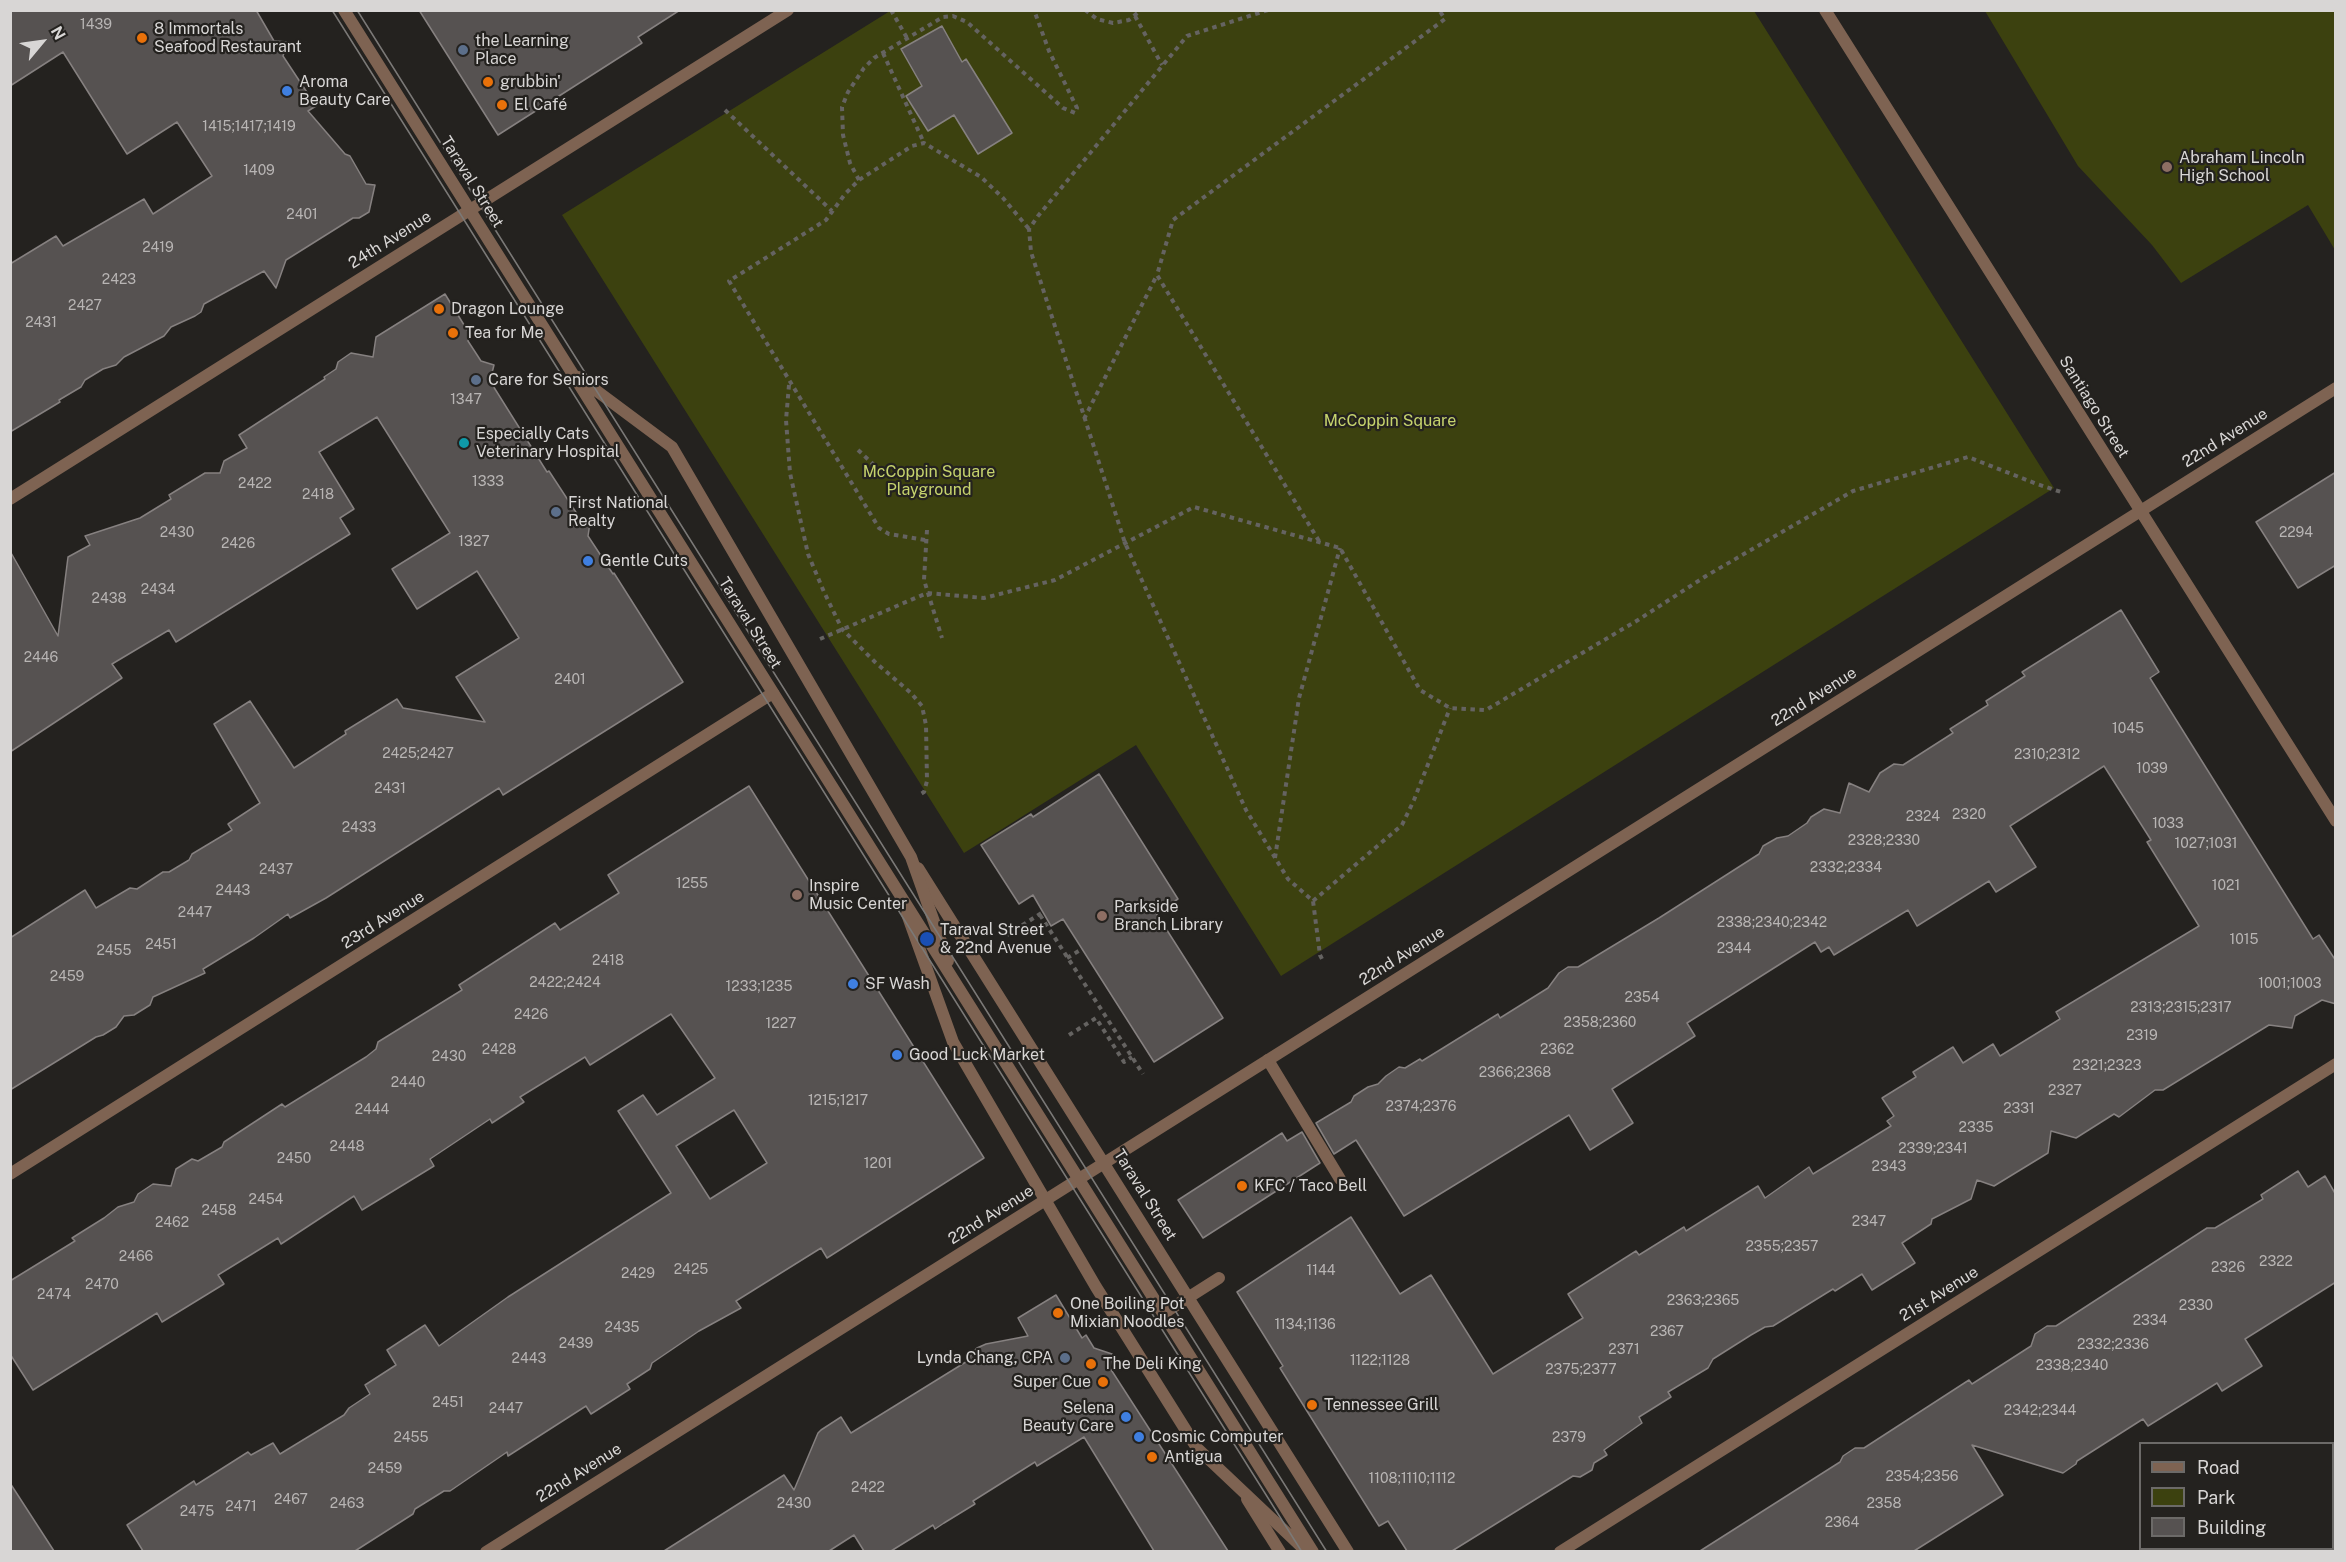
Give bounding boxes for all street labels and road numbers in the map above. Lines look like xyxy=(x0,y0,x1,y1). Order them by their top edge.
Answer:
street label: Taraval Street xyxy=(436,133,508,231)
street label: 24th Avenue xyxy=(345,207,435,273)
street label: Santiago Street xyxy=(2055,352,2133,462)
street label: 22nd Avenue xyxy=(2179,404,2271,472)
street label: Taraval Street xyxy=(714,574,786,672)
street label: 22nd Avenue xyxy=(1768,663,1860,731)
street label: 23rd Avenue xyxy=(338,887,428,953)
street label: 22nd Avenue xyxy=(1356,922,1448,990)
street label: Taraval Street xyxy=(1109,1146,1181,1244)
street label: 22nd Avenue xyxy=(945,1181,1037,1249)
street label: 21st Avenue xyxy=(1896,1262,1982,1326)
street label: 22nd Avenue xyxy=(533,1439,625,1507)

